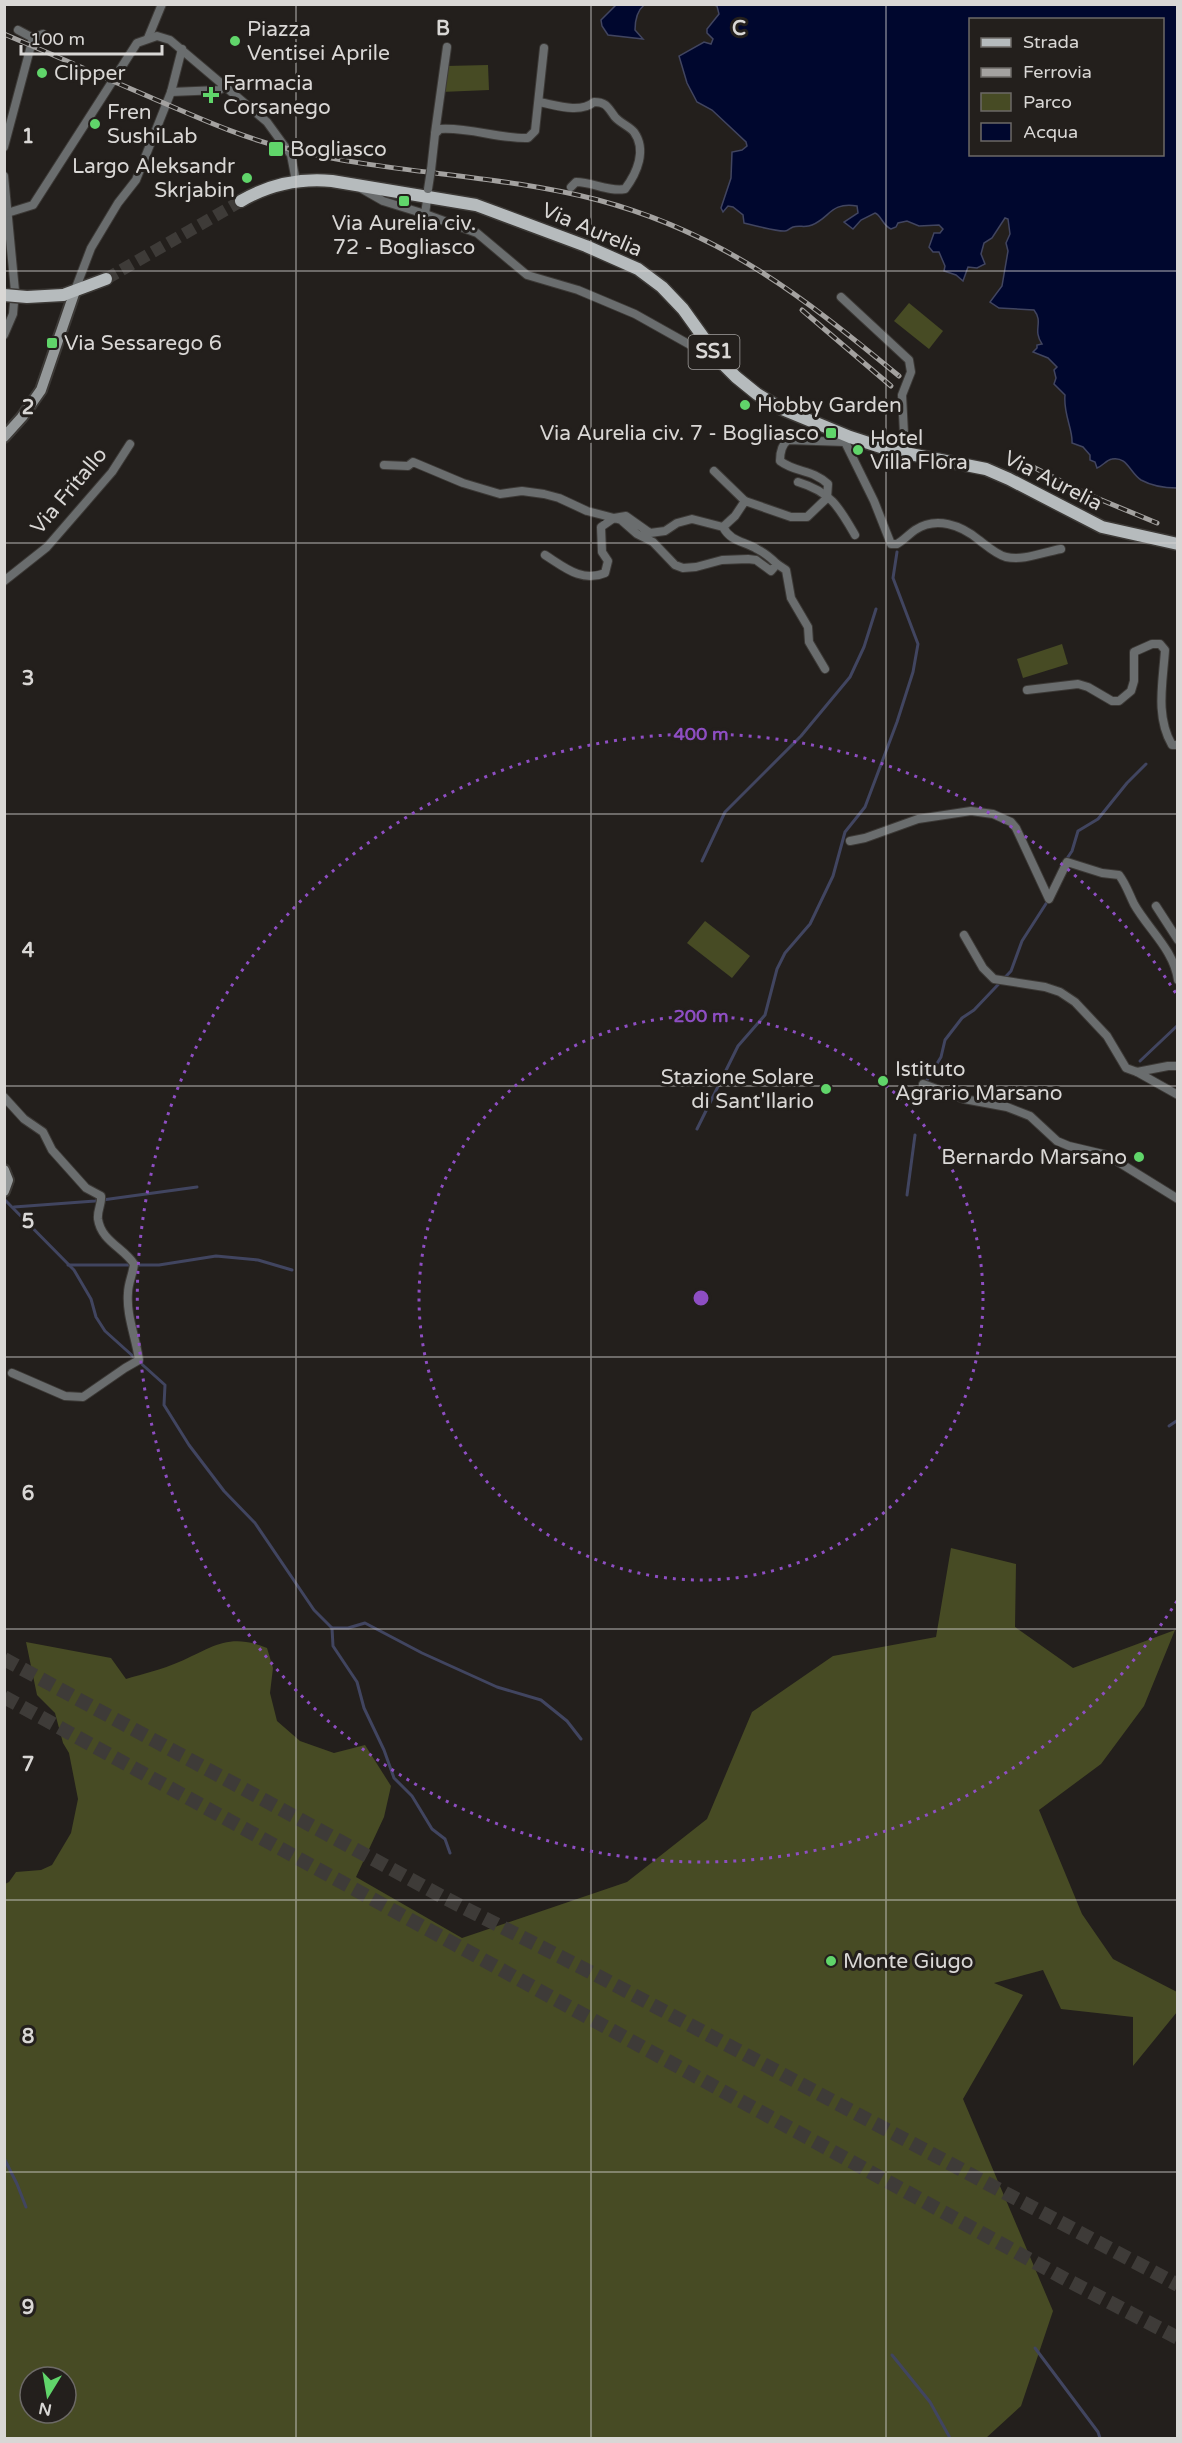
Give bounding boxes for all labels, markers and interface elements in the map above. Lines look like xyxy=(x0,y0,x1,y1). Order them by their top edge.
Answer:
place label: Piazza Ventisei Aprile xyxy=(247,17,390,66)
text: B xyxy=(436,17,450,41)
text: C xyxy=(732,17,746,41)
scale bar xyxy=(21,18,162,56)
legend xyxy=(969,18,1164,156)
text: 100 m xyxy=(30,28,85,50)
text: Strada xyxy=(1023,31,1079,53)
marker: Piazza Ventisei Aprile xyxy=(228,34,242,48)
place label: Clipper xyxy=(54,61,125,86)
text: Ferrovia xyxy=(1023,61,1092,83)
marker: Clipper xyxy=(35,66,49,80)
place label: Farmacia Corsanego xyxy=(223,71,331,120)
marker: Farmacia Corsanego xyxy=(204,88,218,102)
text: Parco xyxy=(1023,91,1072,113)
place label: Fren SushiLab xyxy=(107,100,198,149)
marker: Fren SushiLab xyxy=(88,117,102,131)
text: Acqua xyxy=(1023,121,1078,143)
text: 1 xyxy=(22,125,34,149)
place label: Bogliasco xyxy=(290,137,387,162)
marker: Bogliasco xyxy=(267,140,285,158)
place label: Largo Aleksandr Skrjabin xyxy=(72,154,235,203)
marker: Largo Aleksandr Skrjabin xyxy=(240,171,254,185)
marker: Via Aurelia civ. 72 - Bogliasco xyxy=(397,194,411,208)
street label: Via Aurelia xyxy=(538,198,646,262)
place label: Via Aurelia civ. 72 - Bogliasco xyxy=(332,211,476,260)
place label: Via Sessarego 6 xyxy=(64,331,222,356)
road number: SS1 xyxy=(688,335,740,369)
marker: Via Sessarego 6 xyxy=(45,336,59,350)
place label: Hobby Garden xyxy=(757,393,902,418)
text: 2 xyxy=(22,396,34,420)
marker: Hobby Garden xyxy=(738,398,752,412)
place label: Via Aurelia civ. 7 - Bogliasco xyxy=(540,421,819,446)
marker: Via Aurelia civ. 7 - Bogliasco xyxy=(824,426,838,440)
place label: Hotel Villa Flora xyxy=(870,426,968,475)
street label: Via Fritallo xyxy=(26,443,112,539)
marker: Hotel Villa Flora xyxy=(851,443,865,457)
street label: Via Aurelia xyxy=(1000,446,1106,516)
text: 3 xyxy=(22,667,34,691)
text: 400 m xyxy=(673,723,729,745)
text: 4 xyxy=(22,939,35,963)
text: 200 m xyxy=(673,1005,729,1027)
place label: Istituto Agrario Marsano xyxy=(895,1057,1063,1106)
place label: Stazione Solare di Sant'Ilario xyxy=(661,1065,814,1114)
marker: Istituto Agrario Marsano xyxy=(876,1074,890,1088)
marker: Stazione Solare di Sant'Ilario xyxy=(819,1082,833,1096)
place label: Bernardo Marsano xyxy=(941,1145,1127,1170)
marker: Bernardo Marsano xyxy=(1132,1150,1146,1164)
text: 5 xyxy=(22,1210,34,1234)
centre of rings xyxy=(691,1288,711,1308)
text: 6 xyxy=(22,1482,34,1506)
text: 7 xyxy=(22,1753,34,1777)
place label: Monte Giugo xyxy=(843,1949,973,1974)
marker: Monte Giugo xyxy=(824,1954,838,1968)
text: 8 xyxy=(22,2025,34,2049)
text: 9 xyxy=(22,2296,34,2320)
north arrow xyxy=(18,2365,78,2425)
text: N xyxy=(37,2398,54,2420)

